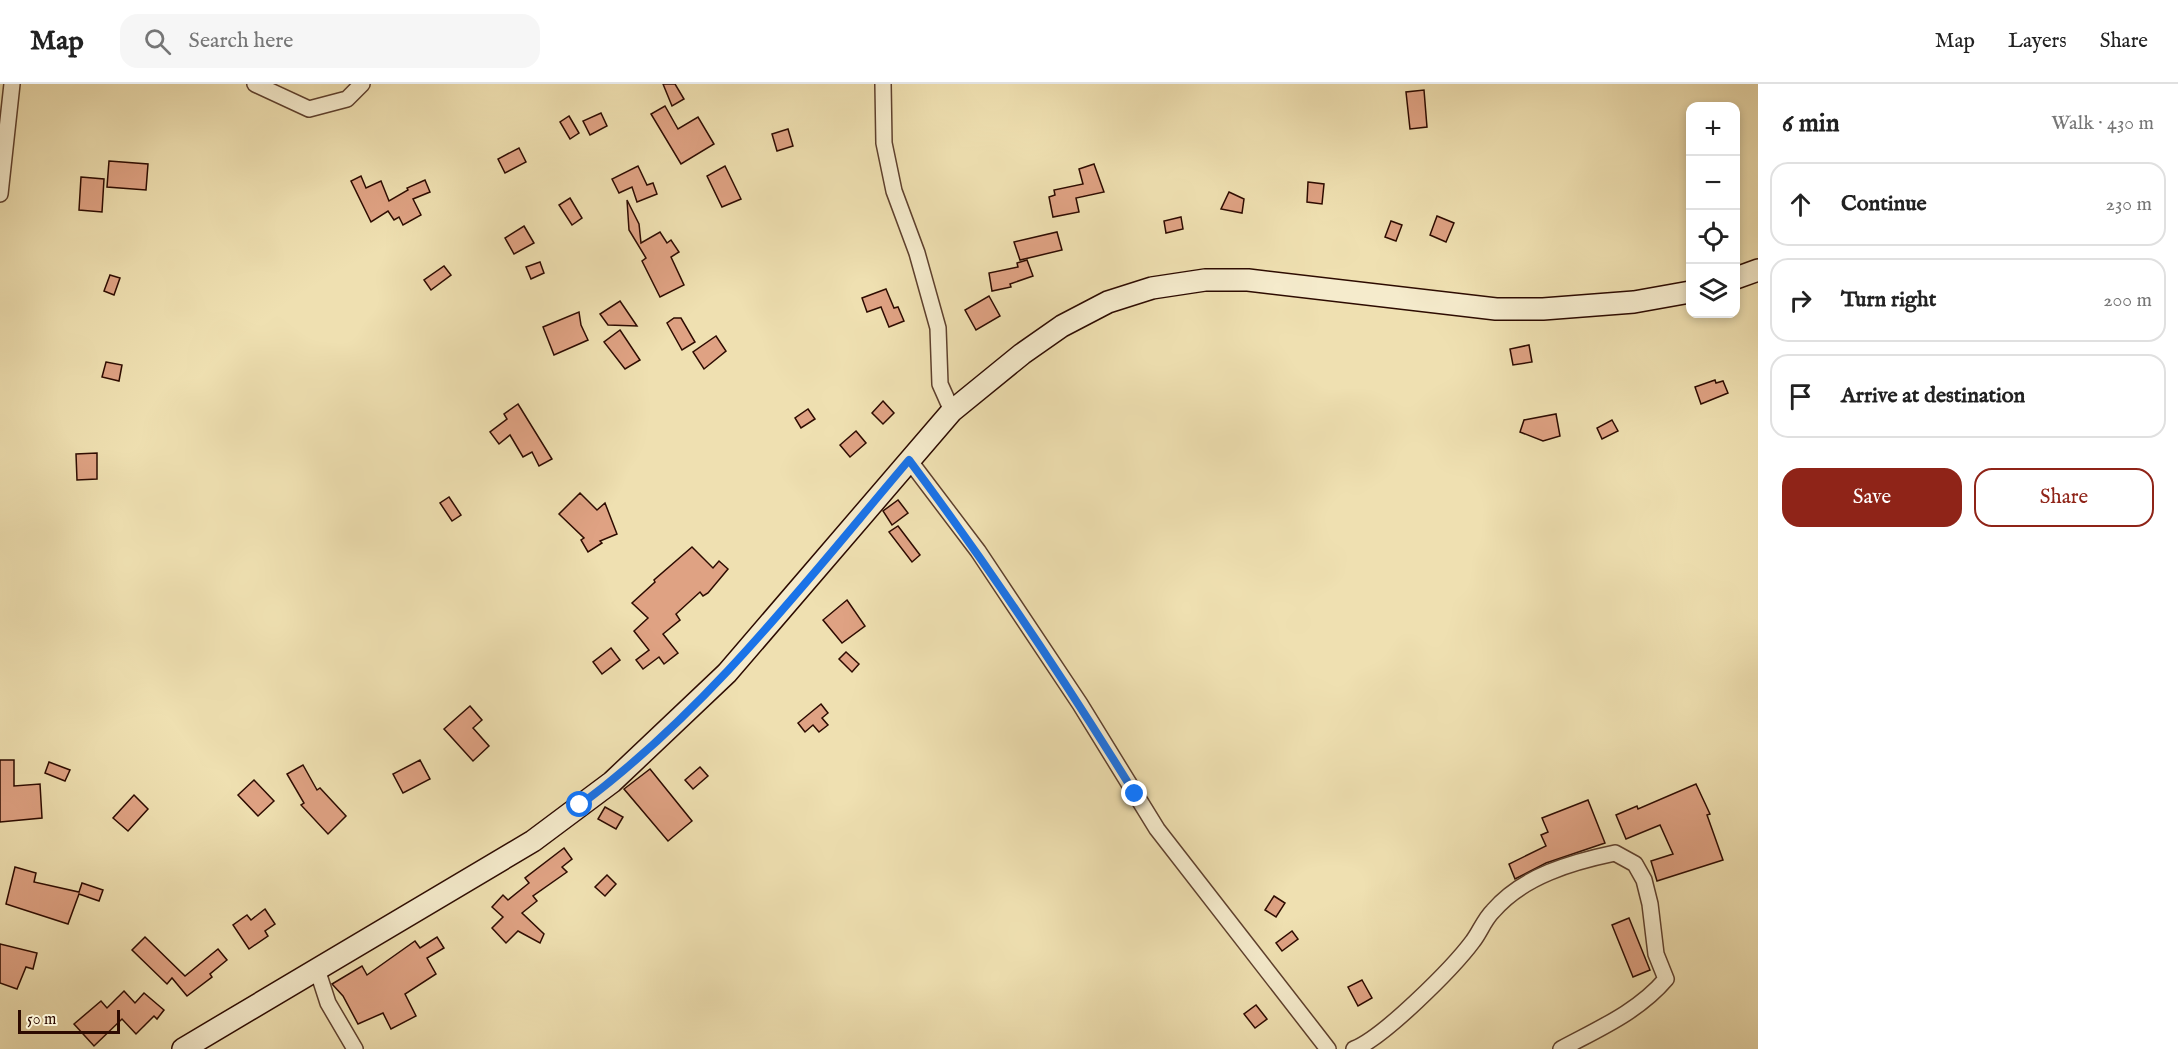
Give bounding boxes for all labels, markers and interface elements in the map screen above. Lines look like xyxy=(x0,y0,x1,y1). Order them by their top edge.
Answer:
search box xyxy=(120,14,540,68)
text: Map xyxy=(30,24,84,59)
icon: search xyxy=(141,25,174,58)
text: Search here xyxy=(189,27,293,55)
text: Map xyxy=(1935,28,1975,55)
text: Layers xyxy=(2008,28,2067,55)
text: Share xyxy=(2100,28,2148,55)
map controls xyxy=(1686,102,1740,318)
button: + xyxy=(1686,102,1740,156)
text: 6 min xyxy=(1782,107,1840,140)
text: Walk · 430 m xyxy=(2051,111,2154,136)
button: − xyxy=(1686,156,1740,210)
icon: ahead xyxy=(1784,188,1817,221)
text: Continue xyxy=(1841,190,1927,218)
text: 230 m xyxy=(2106,192,2152,217)
button: locate xyxy=(1686,210,1740,264)
button: layers xyxy=(1686,264,1740,318)
icon: right xyxy=(1784,284,1817,317)
text: Turn right xyxy=(1841,286,1936,314)
text: 200 m xyxy=(2103,288,2152,313)
icon: arrive xyxy=(1784,380,1817,413)
text: Arrive at destination xyxy=(1841,382,2025,410)
button: Save xyxy=(1782,468,1962,527)
button: Share xyxy=(1974,468,2154,527)
route end xyxy=(1121,780,1147,806)
route start xyxy=(566,791,592,817)
scale bar xyxy=(18,1007,120,1034)
text: 50 m xyxy=(27,1010,56,1030)

